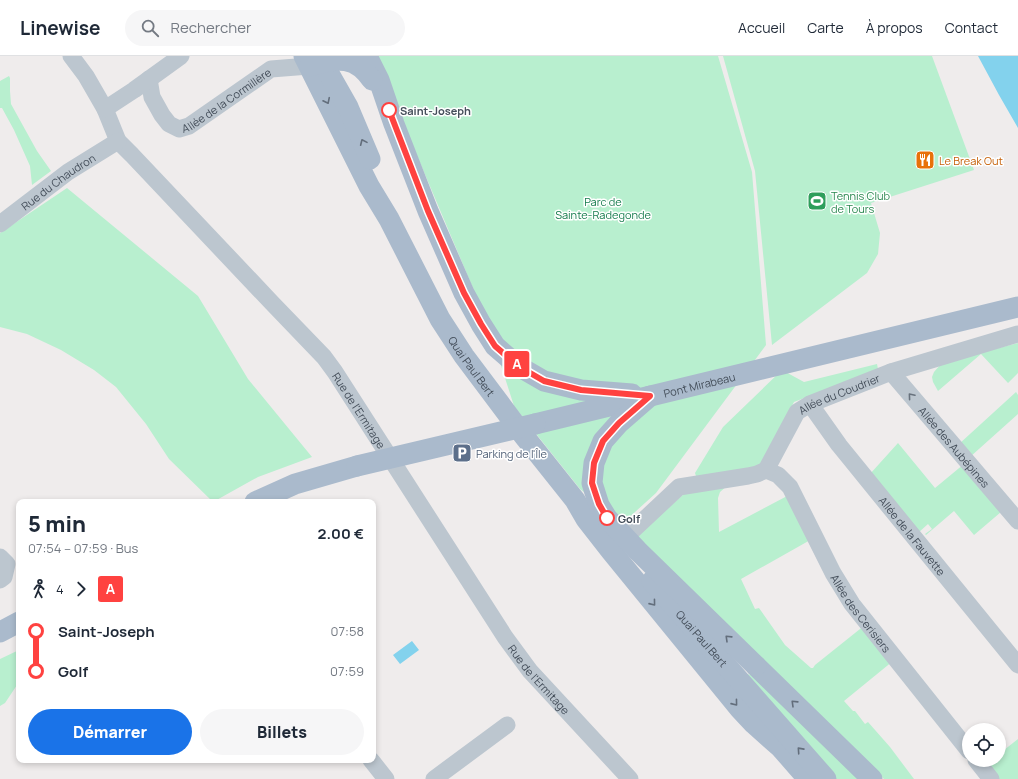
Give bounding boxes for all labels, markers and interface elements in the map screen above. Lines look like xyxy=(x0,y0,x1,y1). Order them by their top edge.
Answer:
search box xyxy=(125,10,405,46)
text: Linewise xyxy=(20,15,101,41)
icon: search xyxy=(139,17,161,39)
text: Rechercher xyxy=(171,17,251,38)
text: Accueil xyxy=(738,18,785,37)
text: Carte xyxy=(807,18,844,37)
text: À propos xyxy=(866,18,923,37)
text: Contact xyxy=(945,18,998,37)
street label: Allée de la Cormillère xyxy=(180,64,274,135)
one-way arrow xyxy=(322,97,330,104)
marker: Saint-Joseph xyxy=(381,102,397,118)
place label: Saint-Joseph xyxy=(400,103,471,118)
one-way arrow xyxy=(360,139,368,146)
restaurant icon: Le Break Out xyxy=(914,149,936,171)
street label: Rue du Chaudron xyxy=(18,150,98,213)
place label: Le Break Out xyxy=(939,153,1003,168)
place label: Tennis Club de Tours xyxy=(831,188,891,216)
sports icon: Tennis Club de Tours xyxy=(806,190,828,212)
park label: Parc de Sainte-Radegonde xyxy=(555,194,651,222)
street label: Quai Paul Bert xyxy=(445,333,499,399)
line badge: A xyxy=(504,351,530,377)
text: A xyxy=(512,354,522,373)
street label: Pont Mirabeau xyxy=(662,368,737,400)
street label: Rue de l'Ermitage xyxy=(330,369,390,451)
street label: Allée du Coudrier xyxy=(795,370,882,417)
one-way arrow xyxy=(909,393,916,400)
street label: Allée des Aubépines xyxy=(916,403,994,491)
parking icon: Parking de l'Île xyxy=(451,442,473,464)
place label: Parking de l'Île xyxy=(476,446,548,461)
street label: Allée de la Fauvette xyxy=(876,493,950,579)
text: 5 min xyxy=(28,509,86,539)
marker: Golf xyxy=(599,510,615,526)
place label: Golf xyxy=(618,511,641,526)
text: 2.00 € xyxy=(318,523,364,544)
text: 07:54 – 07:59 · Bus xyxy=(28,539,138,557)
street label: Allée des Cerisiers xyxy=(828,571,895,655)
icon: walk xyxy=(28,578,50,600)
icon: forward xyxy=(70,578,92,600)
text: A xyxy=(106,579,115,598)
text: 4 xyxy=(56,580,64,598)
one-way arrow xyxy=(649,598,656,605)
street label: Quai Paul Bert xyxy=(673,607,731,670)
text: Saint-Joseph xyxy=(58,621,155,642)
text: 07:58 xyxy=(331,622,364,640)
one-way arrow xyxy=(725,635,733,643)
street label: Rue de l'Ermitage xyxy=(505,641,574,718)
text: Golf xyxy=(58,661,88,682)
text: 07:59 xyxy=(330,662,364,680)
one-way arrow xyxy=(731,699,738,706)
one-way arrow xyxy=(791,700,799,708)
button: Démarrer xyxy=(28,709,192,755)
button: Billets xyxy=(200,709,364,755)
map controls xyxy=(962,723,1006,767)
button: locate xyxy=(962,723,1006,767)
one-way arrow xyxy=(798,747,805,755)

